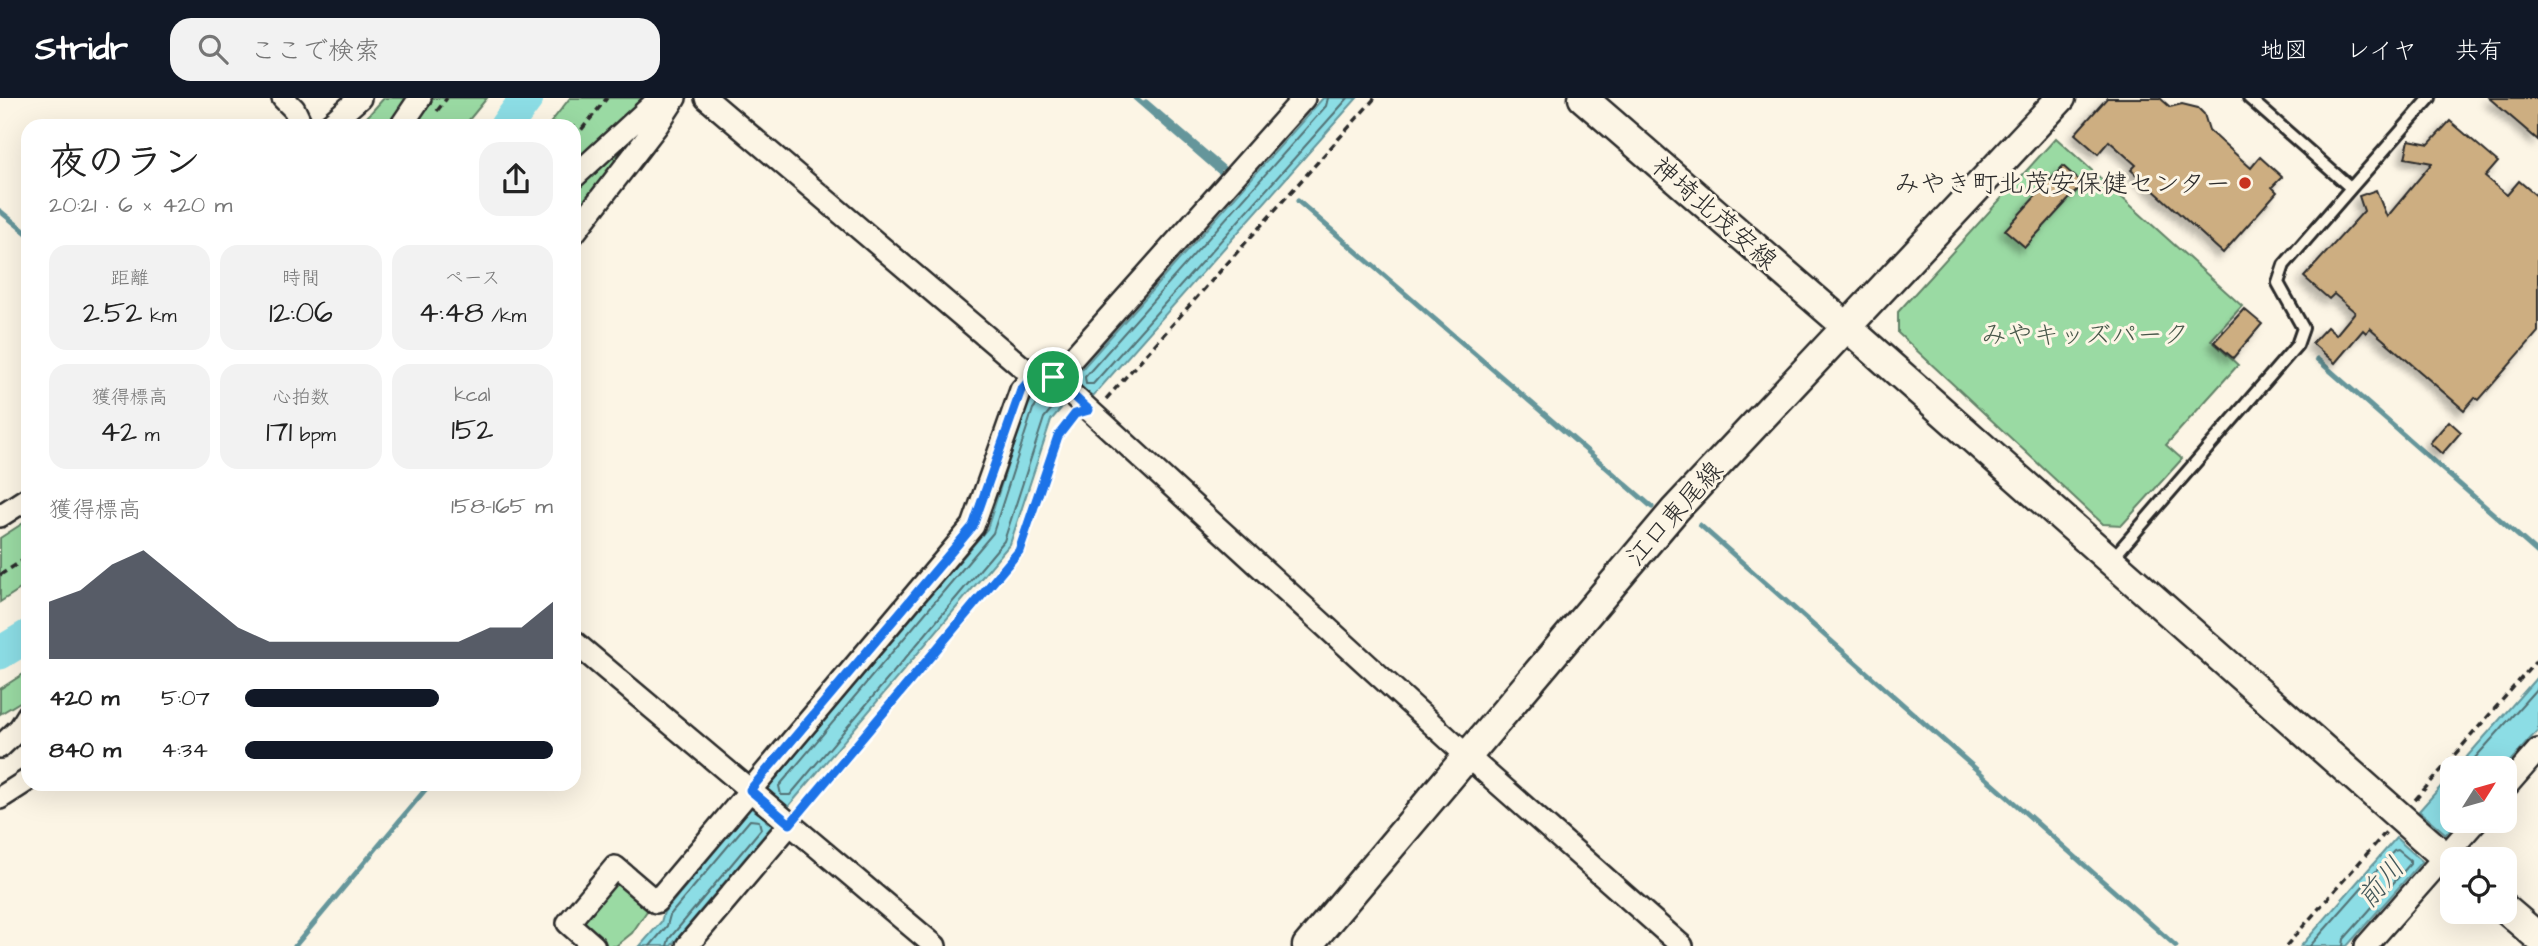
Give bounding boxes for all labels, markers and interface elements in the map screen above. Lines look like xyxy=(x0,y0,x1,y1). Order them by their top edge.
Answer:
search box xyxy=(170,18,660,81)
text: Stridr xyxy=(35,26,128,72)
icon: search xyxy=(194,30,232,68)
text: ここで検索 xyxy=(250,33,380,69)
text: 地図 xyxy=(2260,34,2308,68)
text: レイヤ xyxy=(2346,34,2417,68)
text: 共有 xyxy=(2455,34,2503,68)
text: 夜のラン xyxy=(49,137,201,189)
button: share xyxy=(479,142,553,216)
street label: 神埼北茂安線 xyxy=(1644,149,1785,279)
place label: みやき町北茂安保健センター xyxy=(1894,166,2231,202)
marker: みやき町北茂安保健センター xyxy=(2237,175,2253,191)
text: 20:21 · 6 × 420 m xyxy=(49,189,232,221)
text: 距離 xyxy=(111,265,149,292)
text: 時間 xyxy=(282,265,320,292)
text: ペース xyxy=(444,265,500,292)
text: 2.52 xyxy=(83,292,143,334)
text: 12:06 xyxy=(269,292,333,334)
text: 4:48 xyxy=(418,292,484,334)
text: km xyxy=(143,303,177,330)
text: /km xyxy=(484,303,526,330)
park label: みやキッズパーク xyxy=(1981,317,2189,353)
pin xyxy=(1023,347,1083,407)
icon: arrive xyxy=(1034,358,1072,396)
text: kcal xyxy=(454,382,491,409)
text: 獲得標高 xyxy=(92,384,168,411)
text: 心拍数 xyxy=(272,384,330,411)
text: 152 xyxy=(451,409,493,451)
text: 42 xyxy=(100,411,137,453)
text: 171 xyxy=(266,411,292,453)
text: m xyxy=(137,422,160,449)
text: bpm xyxy=(292,422,336,449)
street label: 江口東尾線 xyxy=(1618,453,1732,574)
text: 158–165 m xyxy=(451,490,553,522)
text: 獲得標高 xyxy=(49,494,141,526)
text: 420 m xyxy=(49,682,119,714)
text: 5:07 xyxy=(161,682,210,714)
text: 840 m xyxy=(49,734,121,766)
text: 4:34 xyxy=(161,734,208,766)
north arrow xyxy=(2440,756,2516,833)
map controls xyxy=(2440,756,2517,924)
button: locate xyxy=(2440,847,2517,924)
water label: 前川 xyxy=(2348,849,2414,917)

